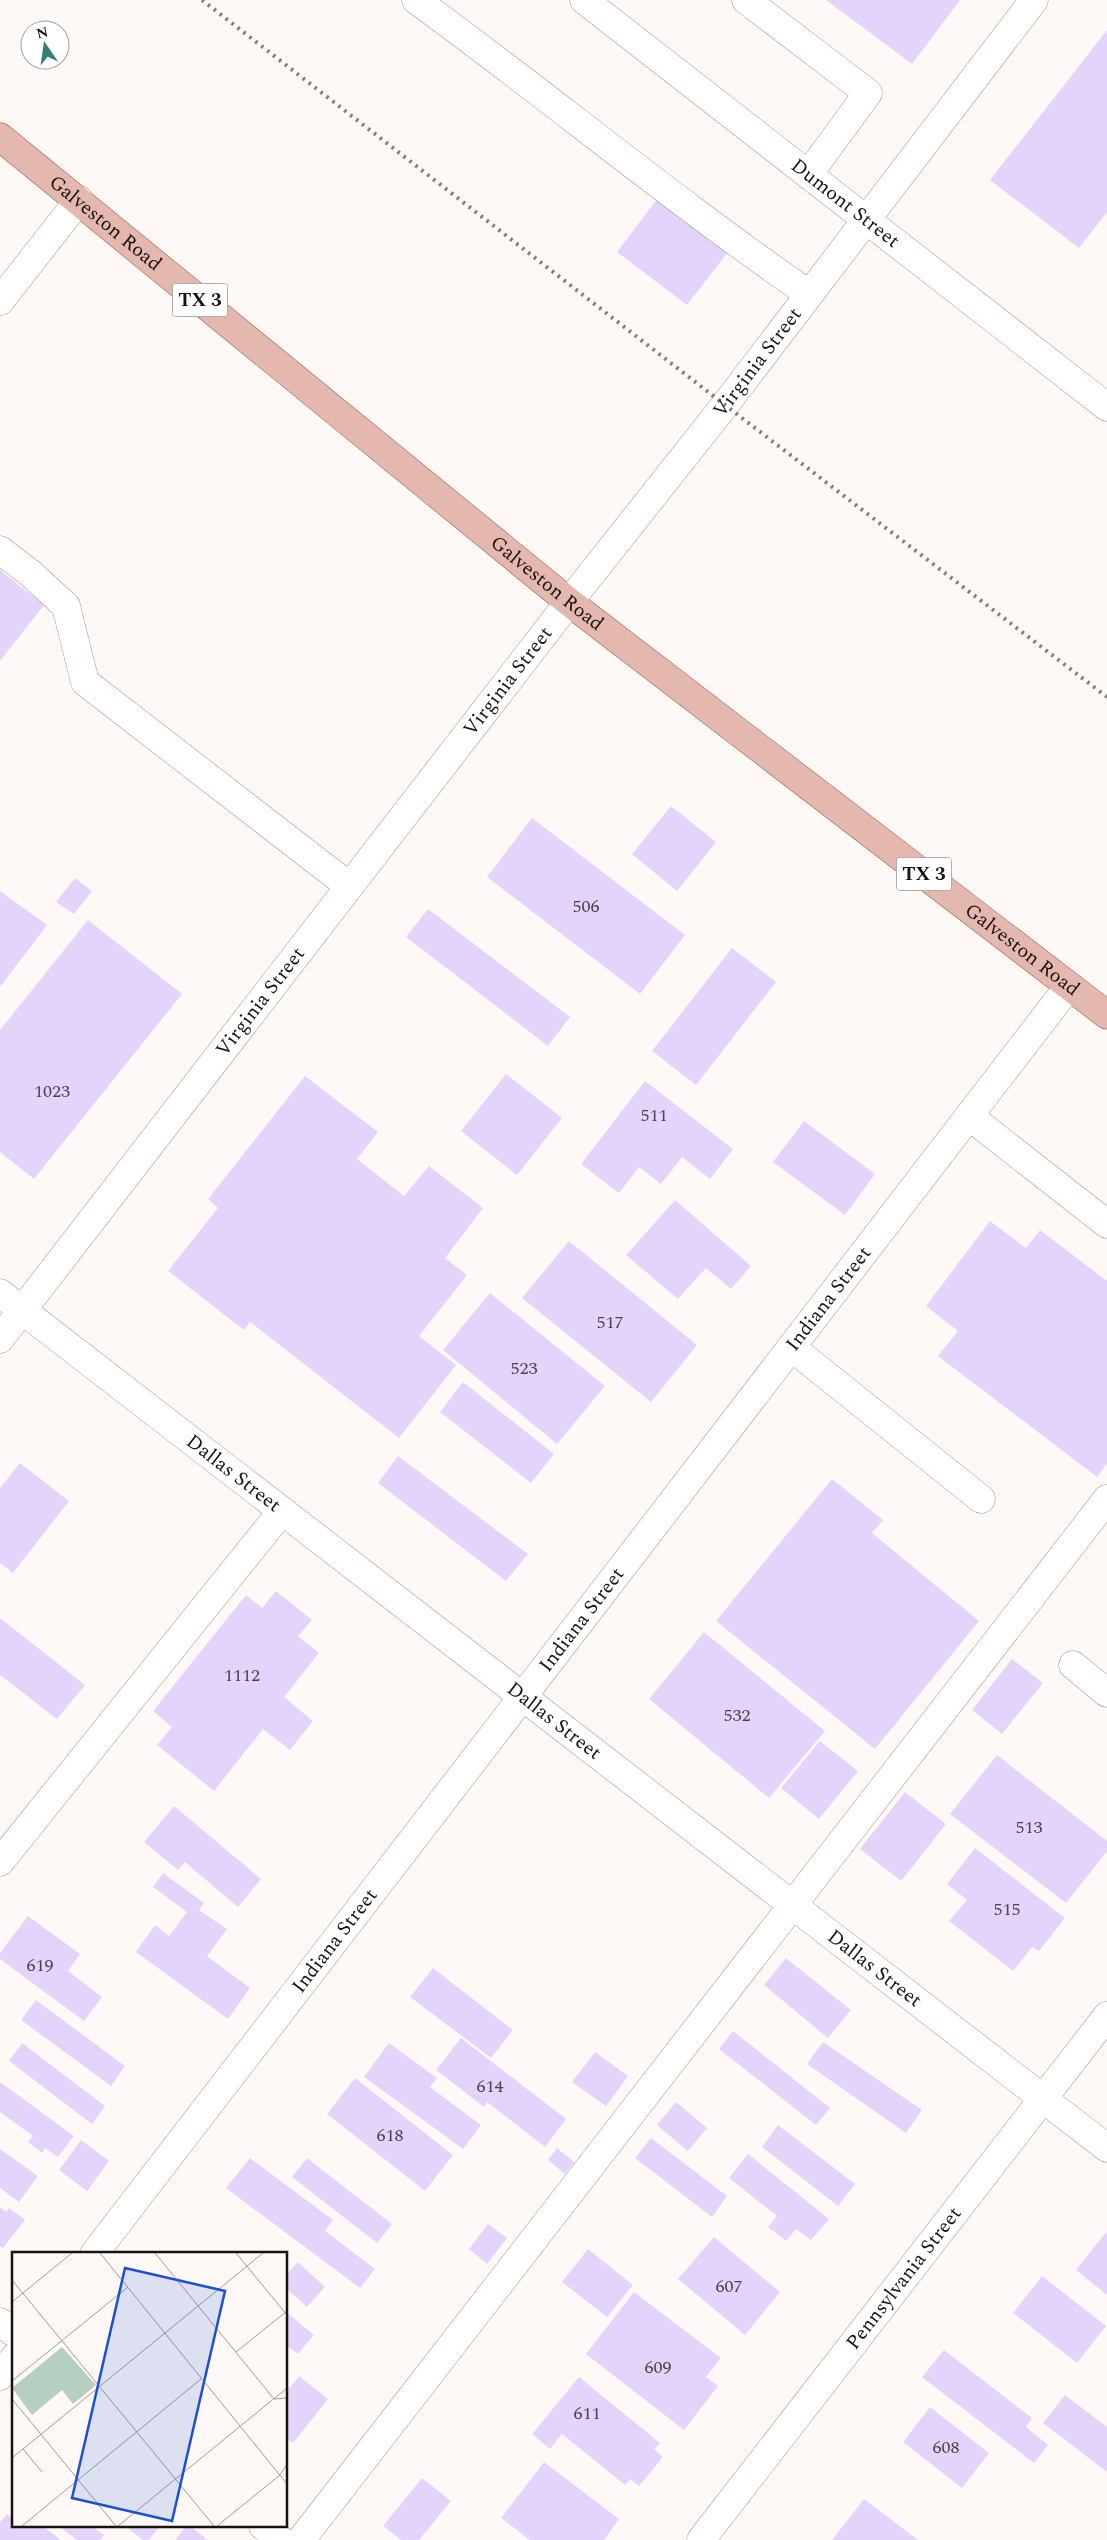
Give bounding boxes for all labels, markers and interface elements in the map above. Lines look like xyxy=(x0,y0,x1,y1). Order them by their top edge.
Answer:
north arrow xyxy=(20,20,70,70)
text: N xyxy=(34,21,50,44)
street label: Dumont Street xyxy=(784,151,906,255)
street label: Galveston Road xyxy=(42,168,168,278)
road number: TX 3 xyxy=(172,284,228,316)
street label: Virginia Street xyxy=(706,301,809,424)
street label: Galveston Road xyxy=(484,528,610,638)
street label: Virginia Street xyxy=(456,620,560,742)
road number: TX 3 xyxy=(896,858,952,891)
house number: 506 xyxy=(573,893,600,920)
street label: Galveston Road xyxy=(958,896,1086,1004)
street label: Virginia Street xyxy=(208,941,312,1063)
house number: 1023 xyxy=(34,1078,70,1105)
house number: 511 xyxy=(641,1102,668,1129)
street label: Indiana Street xyxy=(778,1240,879,1358)
house number: 517 xyxy=(597,1309,624,1336)
house number: 523 xyxy=(511,1355,538,1382)
street label: Dallas Street xyxy=(180,1427,287,1520)
street label: Indiana Street xyxy=(531,1561,632,1679)
house number: 1112 xyxy=(224,1662,260,1689)
street label: Dallas Street xyxy=(500,1675,608,1767)
house number: 532 xyxy=(724,1702,751,1729)
house number: 513 xyxy=(1016,1814,1043,1841)
street label: Indiana Street xyxy=(285,1882,385,2000)
house number: 515 xyxy=(994,1896,1021,1923)
street label: Dallas Street xyxy=(821,1922,928,2015)
house number: 619 xyxy=(27,1952,54,1979)
house number: 614 xyxy=(477,2073,504,2100)
house number: 618 xyxy=(377,2122,404,2149)
street label: Pennsylvania Street xyxy=(839,2200,969,2356)
inset map xyxy=(12,2252,288,2528)
house number: 607 xyxy=(716,2273,743,2300)
house number: 609 xyxy=(645,2354,672,2381)
house number: 611 xyxy=(574,2400,601,2427)
house number: 608 xyxy=(933,2434,960,2461)

